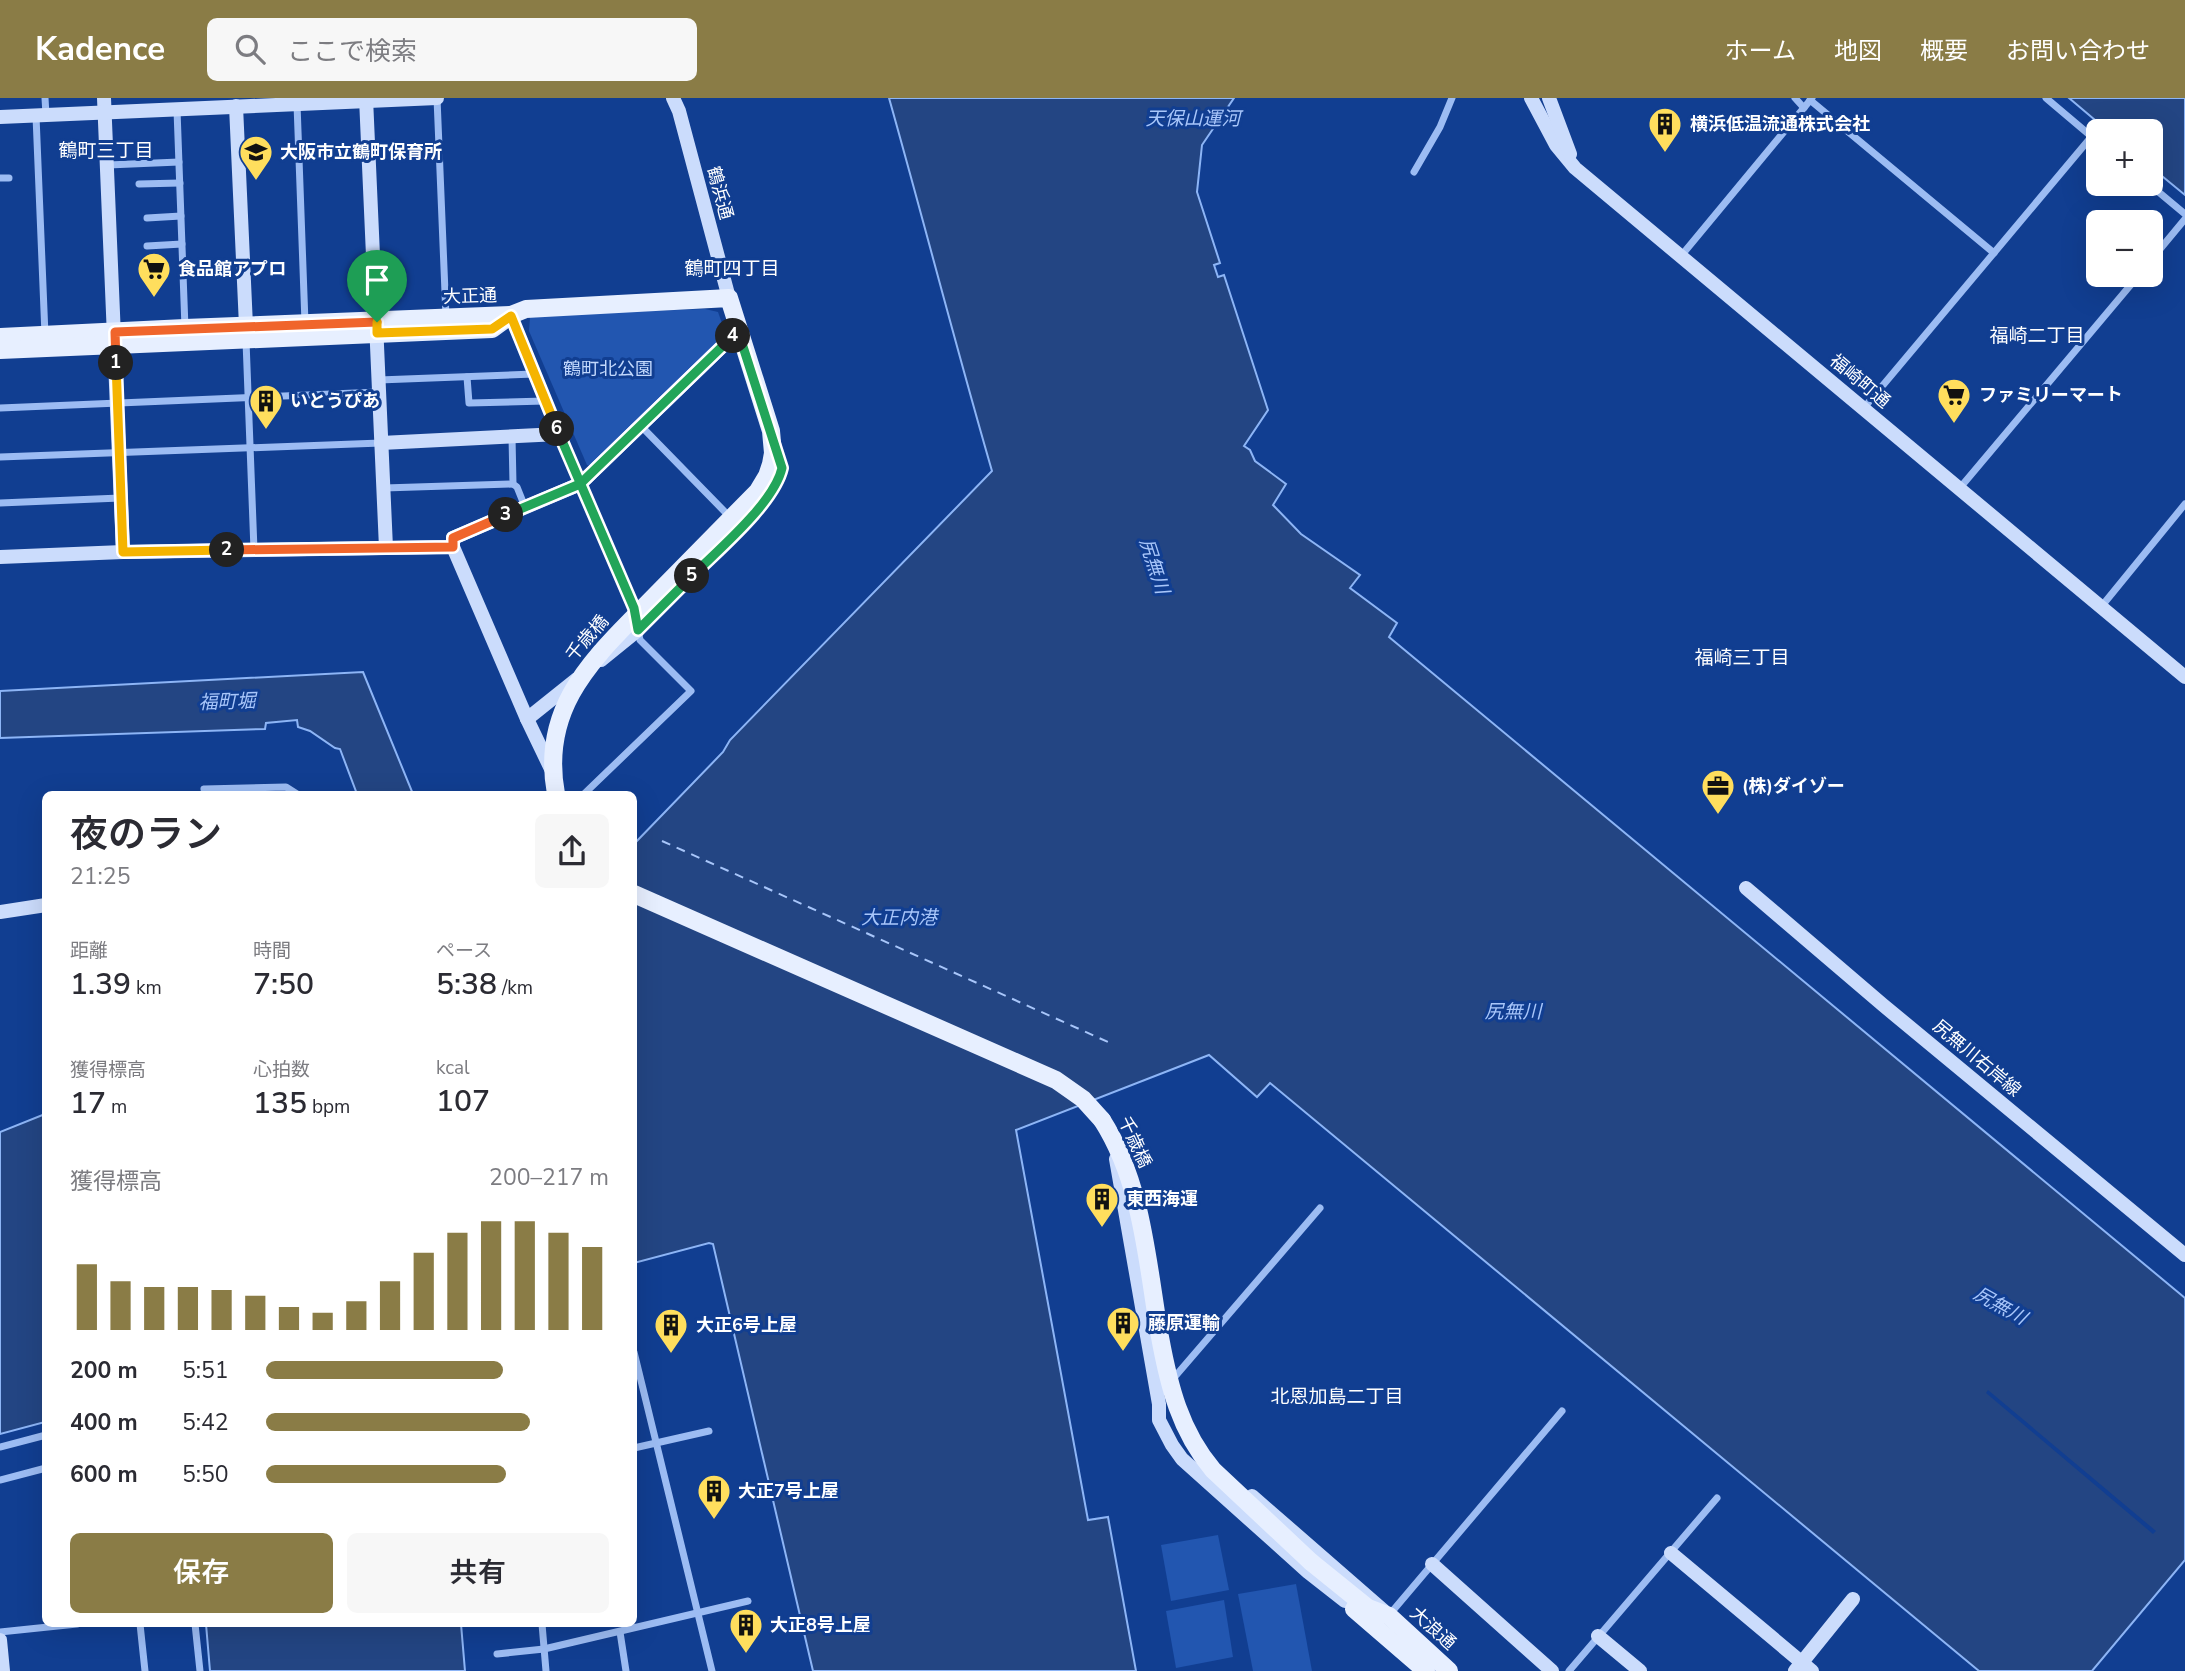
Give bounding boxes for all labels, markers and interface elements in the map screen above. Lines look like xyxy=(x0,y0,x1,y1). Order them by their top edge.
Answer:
search box xyxy=(207,18,697,81)
text: Kadence xyxy=(35,27,165,72)
icon: search xyxy=(231,30,269,68)
text: ここで検索 xyxy=(287,34,417,69)
text: ホーム xyxy=(1725,35,1796,67)
text: 地図 xyxy=(1834,35,1882,67)
text: 概要 xyxy=(1920,35,1968,67)
text: お問い合わせ xyxy=(2006,35,2150,67)
building icon: 横浜低温流通株式会社 xyxy=(1646,105,1684,154)
water label: 天保山運河 xyxy=(1145,106,1244,132)
place label: 横浜低温流通株式会社 xyxy=(1690,112,1870,136)
map controls xyxy=(2086,119,2163,287)
button: + xyxy=(2086,119,2163,196)
school or university icon: 大阪市立鶴町保育所 xyxy=(237,133,275,182)
district label: 鶴町三丁目 xyxy=(58,138,154,164)
place label: 大阪市立鶴町保育所 xyxy=(280,140,442,164)
street label: 鶴浜通 xyxy=(701,164,739,222)
button: − xyxy=(2086,210,2163,287)
supermarket icon: 食品館アプロ xyxy=(135,250,173,299)
pin xyxy=(347,250,407,322)
district label: 鶴町四丁目 xyxy=(684,256,780,282)
place label: 食品館アプロ xyxy=(178,257,286,281)
icon: arrive xyxy=(358,261,396,299)
street label: 大正通 xyxy=(443,283,497,309)
pin: 4 xyxy=(716,318,750,354)
text: 4 xyxy=(727,322,738,348)
district label: 福崎二丁目 xyxy=(1989,323,2085,349)
pin: 1 xyxy=(99,345,134,380)
text: 1 xyxy=(110,349,121,375)
street label: 福崎町通 xyxy=(1825,349,1895,413)
park label: 鶴町北公園 xyxy=(563,357,653,381)
supermarket icon: ファミリーマート xyxy=(1935,376,1973,425)
building icon: いとうぴあ xyxy=(247,382,285,431)
place label: ファミリーマート xyxy=(1979,383,2123,407)
place label: いとうぴあ xyxy=(290,389,380,413)
pin: 6 xyxy=(540,412,574,446)
text: 6 xyxy=(551,415,562,441)
pin: 3 xyxy=(489,498,524,532)
text: 3 xyxy=(500,501,511,527)
pin: 2 xyxy=(210,532,244,568)
water label: 尻無川 xyxy=(1133,535,1176,599)
text: 2 xyxy=(221,536,232,562)
pin: 5 xyxy=(674,559,710,594)
text: 5 xyxy=(686,562,697,588)
street label: 千歳橋 xyxy=(560,610,614,666)
district label: 福崎三丁目 xyxy=(1694,645,1790,671)
water label: 福町堀 xyxy=(198,688,259,716)
office icon: (株)ダイゾー xyxy=(1699,767,1737,816)
place label: (株)ダイゾー xyxy=(1742,774,1845,798)
text: 夜のラン xyxy=(70,809,222,860)
button: share xyxy=(535,814,609,888)
text: 21:25 xyxy=(70,861,130,892)
water label: 大正内港 xyxy=(861,905,940,931)
text: 距離 xyxy=(70,938,108,964)
text: 時間 xyxy=(253,938,291,964)
text: ペース xyxy=(436,938,492,964)
text: 1.39 xyxy=(70,964,131,1005)
text: 7:50 xyxy=(253,964,314,1005)
text: 5:38 xyxy=(436,964,497,1005)
text: km xyxy=(131,975,162,1001)
text: /km xyxy=(497,975,533,1001)
water label: 尻無川 xyxy=(1484,999,1543,1025)
street label: 尻無川右岸線 xyxy=(1928,1014,2026,1102)
text: kcal xyxy=(436,1055,470,1081)
text: 獲得標高 xyxy=(70,1057,146,1083)
text: 心拍数 xyxy=(253,1057,310,1083)
text: 107 xyxy=(436,1081,490,1122)
text: 17 xyxy=(70,1083,106,1124)
text: 135 xyxy=(253,1083,307,1124)
text: m xyxy=(106,1094,127,1120)
text: bpm xyxy=(307,1094,350,1120)
street label: 千歳橋 xyxy=(1113,1112,1157,1172)
text: 200–217 m xyxy=(489,1162,609,1193)
text: 獲得標高 xyxy=(70,1166,162,1197)
building icon: 東西海運 xyxy=(1083,1180,1121,1229)
place label: 東西海運 xyxy=(1126,1187,1198,1211)
water label: 尻無川 xyxy=(1969,1281,2033,1332)
building icon: 藤原運輸 xyxy=(1104,1304,1142,1353)
building icon: 大正6号上屋 xyxy=(652,1306,690,1355)
place label: 藤原運輸 xyxy=(1148,1311,1220,1335)
place label: 大正6号上屋 xyxy=(696,1313,797,1337)
text: 200 m xyxy=(70,1355,138,1386)
text: 5:51 xyxy=(182,1355,229,1386)
district label: 北恩加島二丁目 xyxy=(1270,1384,1404,1410)
text: 400 m xyxy=(70,1407,138,1438)
text: 5:42 xyxy=(182,1407,229,1438)
text: 600 m xyxy=(70,1459,138,1490)
text: 5:50 xyxy=(182,1459,229,1490)
building icon: 大正7号上屋 xyxy=(695,1472,733,1521)
place label: 大正7号上屋 xyxy=(738,1479,839,1503)
button: 保存 xyxy=(70,1533,333,1613)
button: 共有 xyxy=(347,1533,609,1613)
street label: 大浪通 xyxy=(1405,1601,1461,1655)
building icon: 大正8号上屋 xyxy=(727,1606,765,1655)
place label: 大正8号上屋 xyxy=(770,1613,871,1637)

